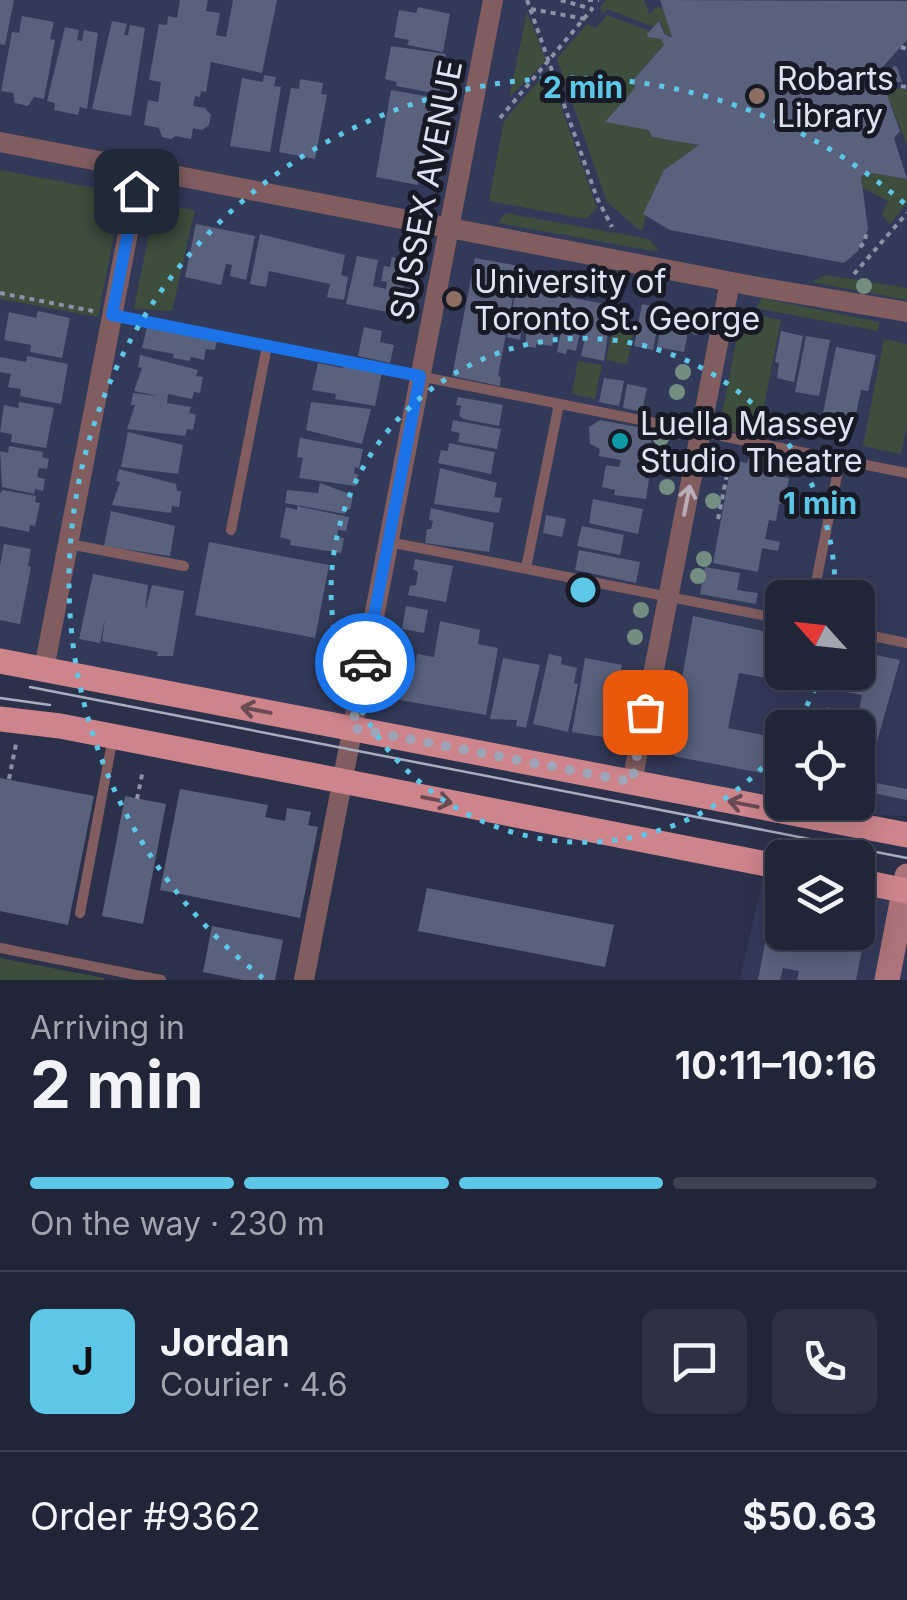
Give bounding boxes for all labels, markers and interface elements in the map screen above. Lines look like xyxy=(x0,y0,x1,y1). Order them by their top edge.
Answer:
street label: SUSSEX AVENUE xyxy=(382,57,470,323)
place label: Robarts Library xyxy=(777,59,894,135)
text: 2 min xyxy=(543,69,623,105)
marker: Robarts Library xyxy=(746,85,768,107)
pin xyxy=(94,149,179,234)
icon: home xyxy=(109,164,164,219)
place label: University of Toronto St. George xyxy=(474,262,760,338)
marker: University of Toronto St. George xyxy=(443,288,465,310)
place label: Luella Massey Studio Theatre xyxy=(640,404,863,480)
marker: Luella Massey Studio Theatre xyxy=(609,430,631,452)
one-way arrow xyxy=(678,485,697,517)
text: 1 min xyxy=(783,485,857,521)
centre of rings xyxy=(565,572,601,608)
north arrow xyxy=(765,580,875,690)
map controls xyxy=(765,580,875,950)
courier xyxy=(315,613,415,713)
icon: car xyxy=(338,636,393,691)
pin xyxy=(603,670,688,755)
icon: bag xyxy=(618,685,673,740)
one-way arrow xyxy=(241,699,273,718)
button: locate xyxy=(765,710,875,820)
one-way arrow xyxy=(421,791,453,810)
one-way arrow xyxy=(727,793,759,812)
button: layers xyxy=(765,840,875,950)
text: Arriving in xyxy=(30,1008,185,1047)
text: 10:11–10:16 xyxy=(675,1042,877,1088)
text: 2 min xyxy=(30,1045,204,1124)
text: On the way · 230 m xyxy=(30,1204,325,1243)
button: chat xyxy=(642,1309,747,1414)
button: phone xyxy=(772,1309,877,1414)
text: Jordan xyxy=(160,1319,290,1365)
text: J xyxy=(71,1338,94,1384)
text: Courier · 4.6 xyxy=(160,1365,348,1404)
text: Order #9362 xyxy=(30,1493,261,1539)
text: $50.63 xyxy=(743,1493,877,1539)

